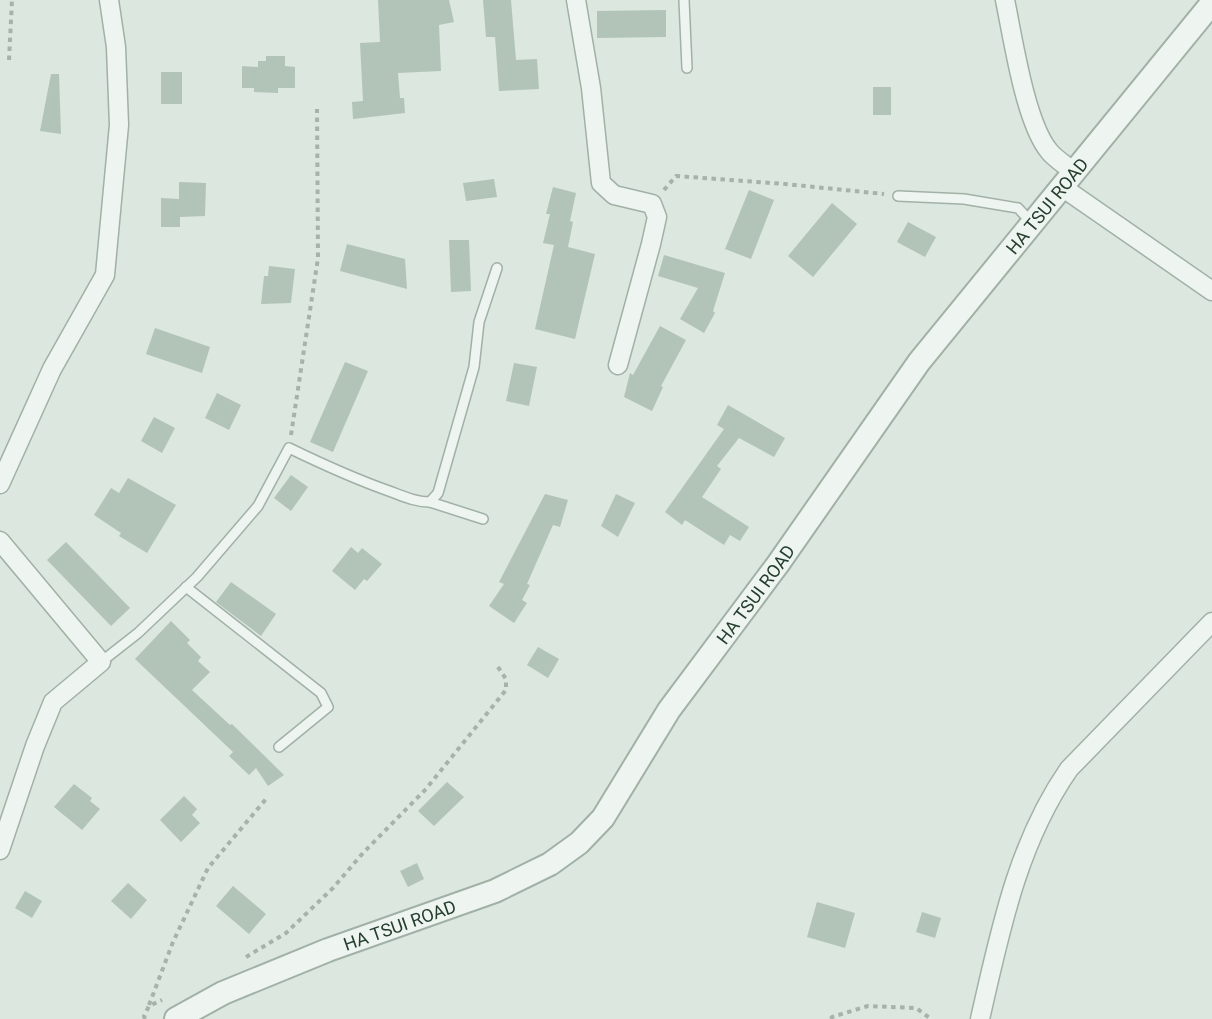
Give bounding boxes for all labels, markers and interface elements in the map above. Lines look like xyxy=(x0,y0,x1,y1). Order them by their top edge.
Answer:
street label: HA TSUI ROAD xyxy=(1001,153,1092,258)
street label: HA TSUI ROAD xyxy=(712,541,799,648)
street label: HA TSUI ROAD xyxy=(340,895,459,954)

